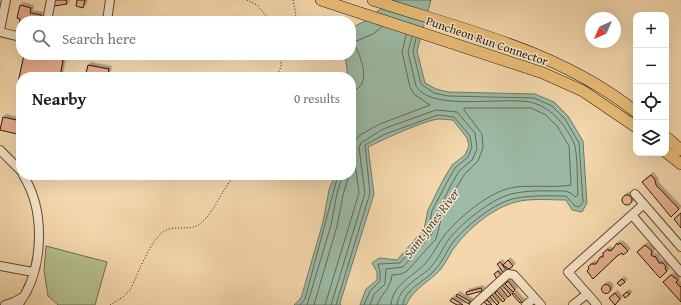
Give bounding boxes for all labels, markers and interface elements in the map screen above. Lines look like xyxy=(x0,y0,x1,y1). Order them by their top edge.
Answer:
street label: Puncheon Run Connector xyxy=(424,12,550,69)
north arrow xyxy=(585,12,621,48)
map controls xyxy=(633,12,669,156)
button: + xyxy=(633,12,669,48)
search box xyxy=(16,16,356,60)
icon: search xyxy=(30,27,52,49)
text: Search here xyxy=(62,28,136,49)
button: − xyxy=(633,48,669,84)
button: locate xyxy=(633,84,669,120)
text: Nearby xyxy=(32,86,86,111)
text: 0 results xyxy=(294,89,340,108)
button: layers xyxy=(633,120,669,156)
water label: Saint Jones River xyxy=(399,183,465,262)

